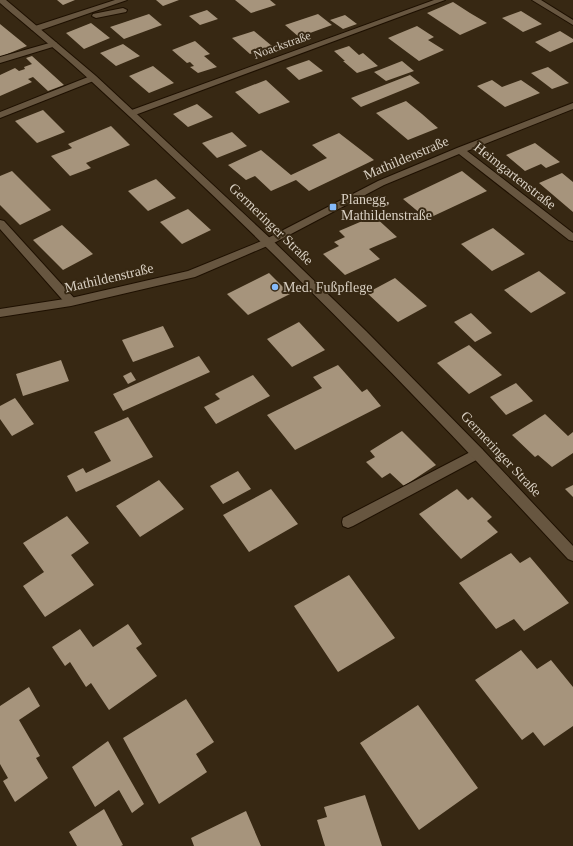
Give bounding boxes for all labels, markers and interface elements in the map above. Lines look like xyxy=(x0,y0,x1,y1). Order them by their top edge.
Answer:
street label: Noackstraße xyxy=(251,28,313,62)
street label: Mathildenstraße xyxy=(361,133,451,183)
street label: Heimgartenstraße xyxy=(471,139,559,213)
street label: Germeringer Straße xyxy=(226,180,316,268)
place label: Planegg, Mathildenstraße xyxy=(341,192,432,223)
marker: Planegg, Mathildenstraße xyxy=(328,202,338,212)
street label: Mathildenstraße xyxy=(63,260,155,296)
place label: Med. Fußpflege xyxy=(283,280,372,295)
marker: Med. Fußpflege xyxy=(270,282,280,292)
street label: Germeringer Straße xyxy=(458,408,544,500)

